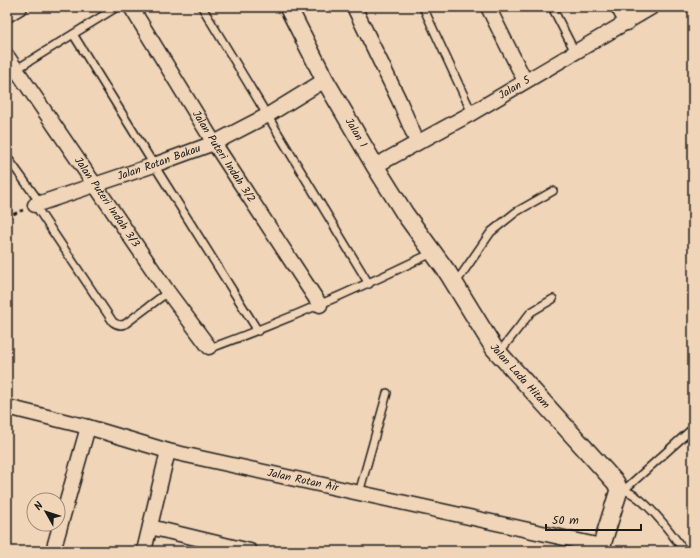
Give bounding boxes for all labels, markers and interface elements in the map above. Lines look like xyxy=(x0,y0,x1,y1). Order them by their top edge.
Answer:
street label: Jalan 5 xyxy=(495,71,535,104)
street label: Jalan Puteri Indah 3/2 xyxy=(187,107,260,206)
street label: Jalan 1 xyxy=(340,115,372,151)
street label: Jalan Rotan Bakau xyxy=(115,139,204,186)
street label: Jalan Puteri Indah 3/3 xyxy=(69,153,144,251)
street label: Jalan Lada Hitam xyxy=(485,340,554,413)
street label: Jalan Rotan Air xyxy=(265,464,342,497)
north arrow xyxy=(26,492,66,532)
text: N xyxy=(30,498,48,515)
scale bar xyxy=(546,506,641,532)
text: 50 m xyxy=(552,511,579,530)

